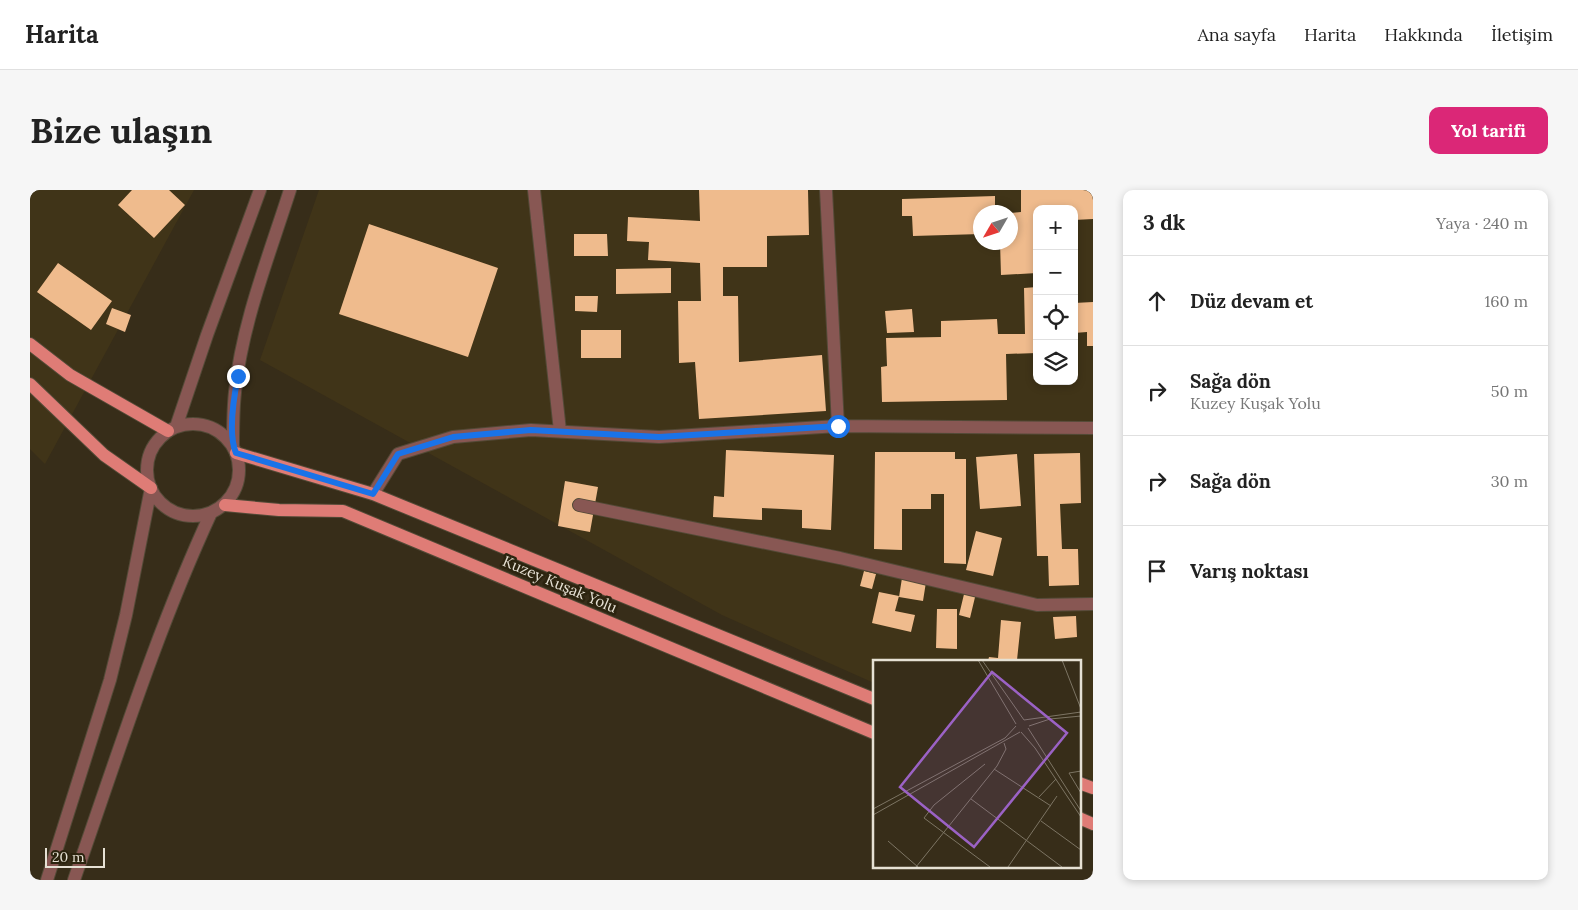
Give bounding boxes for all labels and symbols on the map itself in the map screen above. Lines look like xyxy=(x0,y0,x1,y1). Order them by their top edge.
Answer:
north arrow xyxy=(973,205,1018,250)
route end xyxy=(227,365,250,388)
route start xyxy=(827,415,850,438)
street label: Kuzey Kuşak Yolu xyxy=(500,551,620,617)
inset map xyxy=(873,660,1080,868)
scale bar xyxy=(45,845,105,868)

